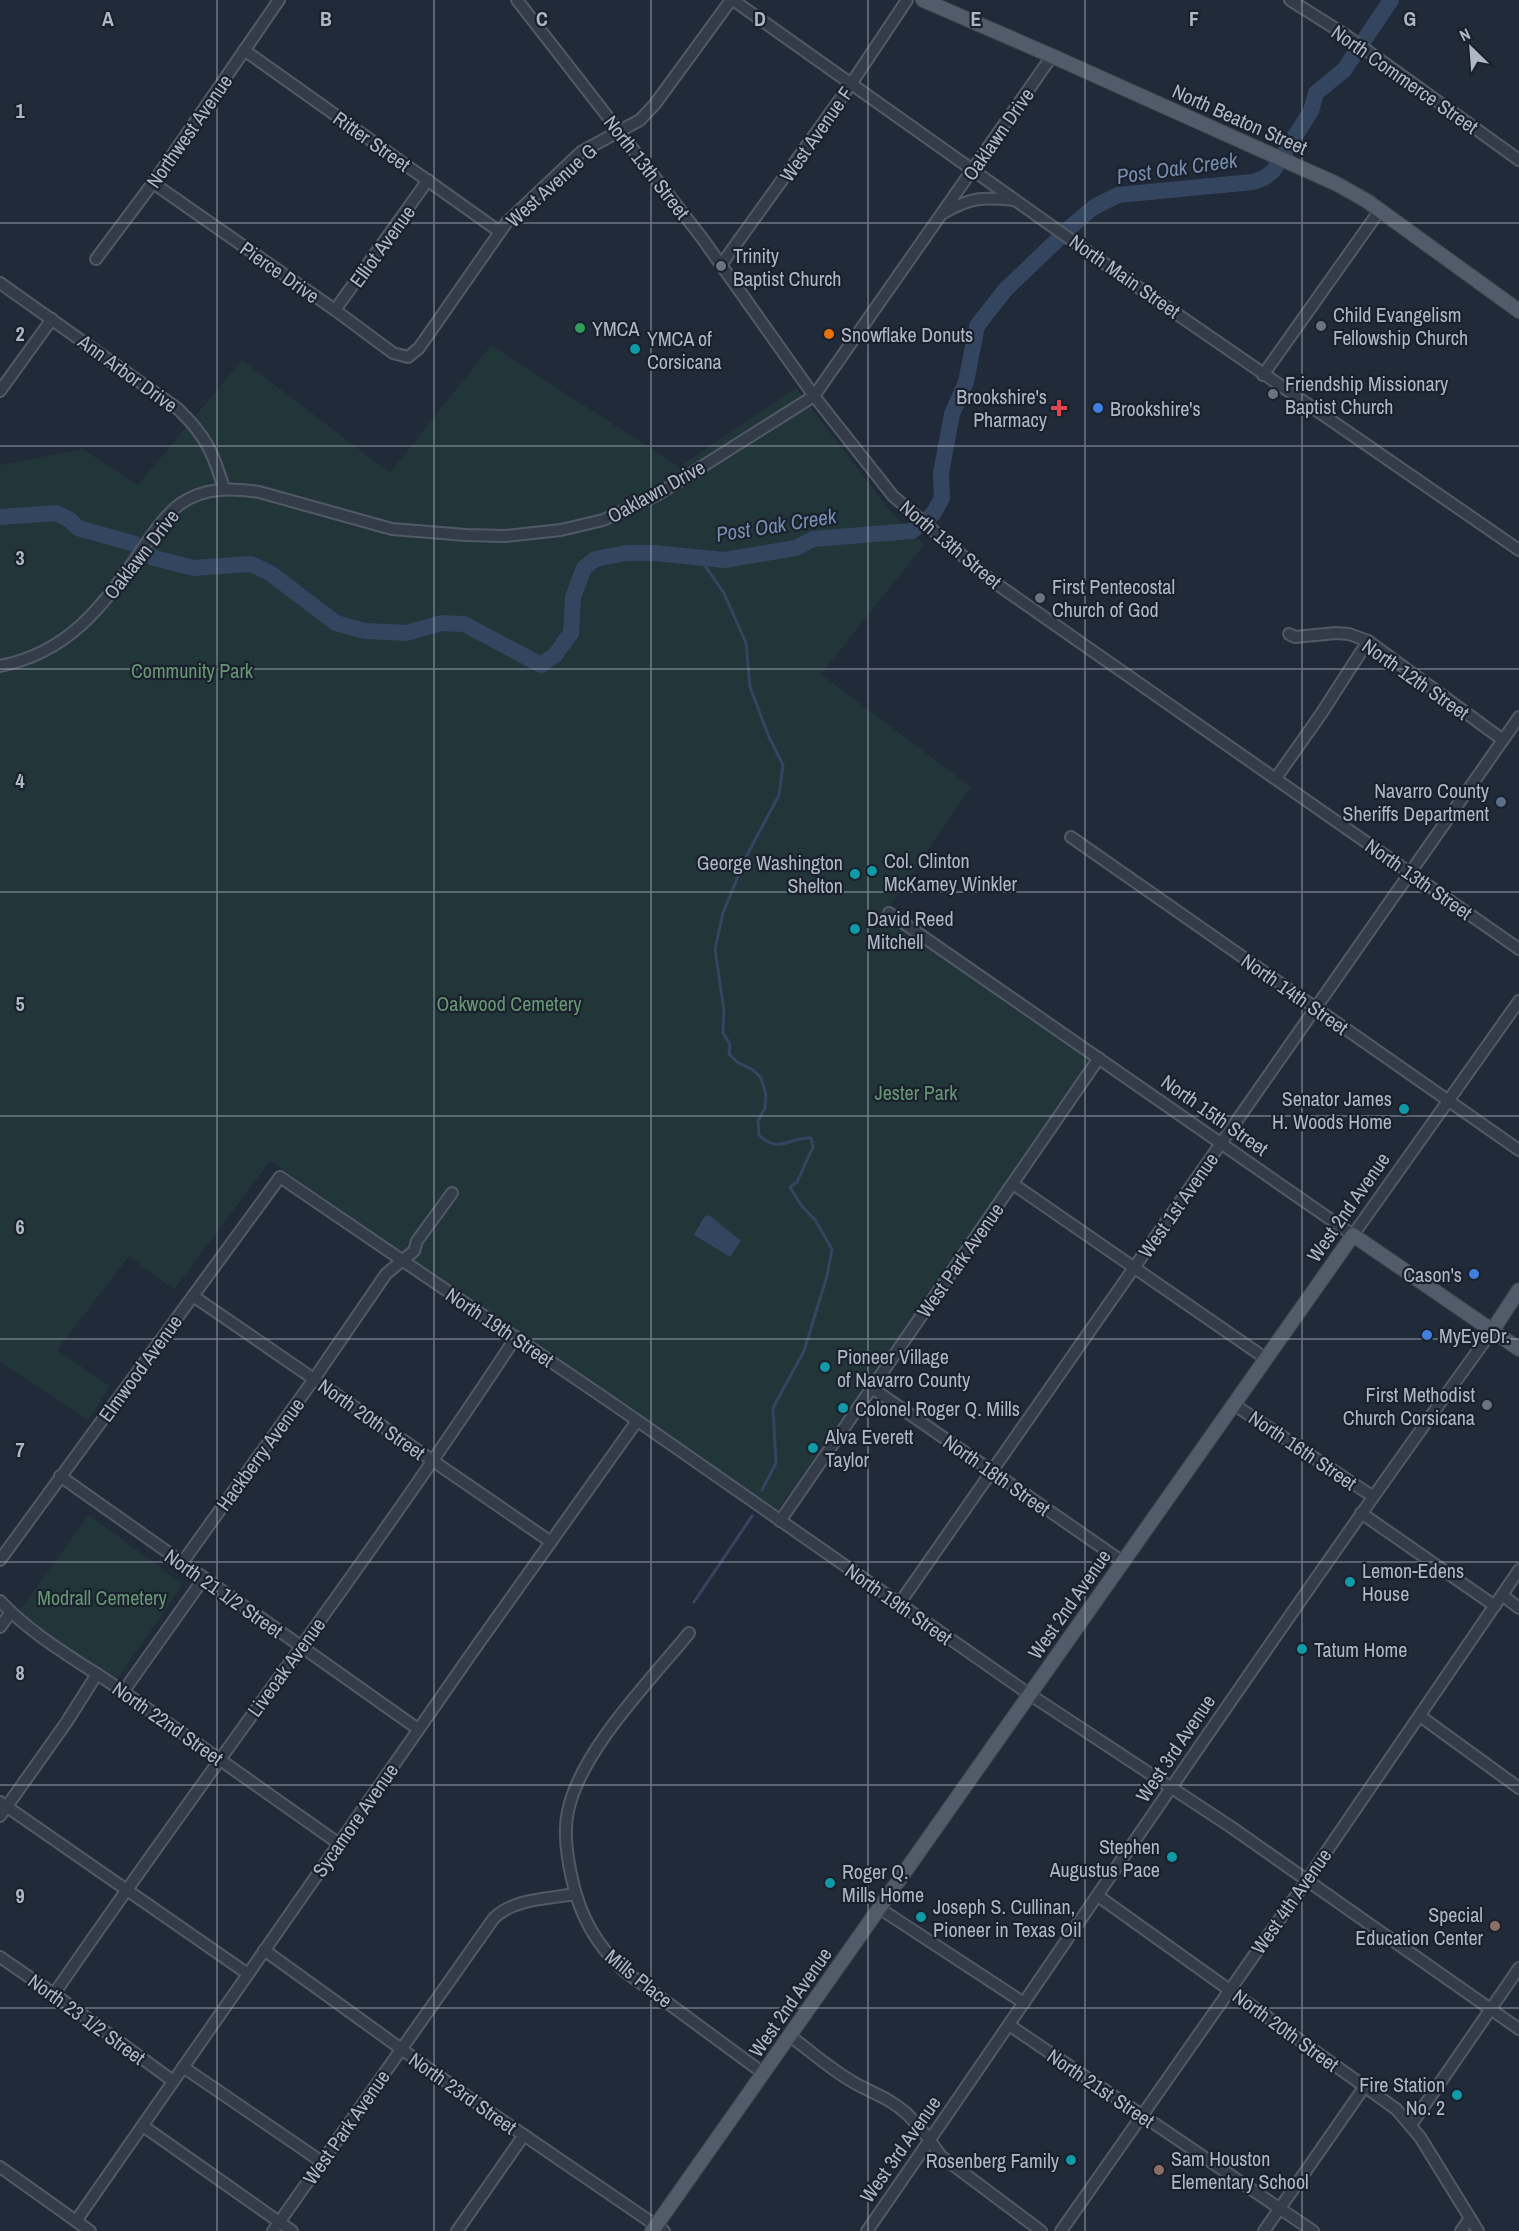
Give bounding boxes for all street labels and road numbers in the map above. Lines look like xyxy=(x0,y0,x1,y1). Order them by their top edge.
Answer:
street label: North Commerce Street xyxy=(1327,20,1483,138)
street label: Northwest Avenue xyxy=(140,69,238,193)
street label: North Beaton Street xyxy=(1168,77,1312,161)
street label: West Avenue F xyxy=(773,81,859,187)
street label: Oaklawn Drive xyxy=(956,82,1040,186)
street label: Ritter Street xyxy=(328,105,416,178)
street label: North 13th Street xyxy=(598,109,696,225)
street label: West Avenue G xyxy=(500,137,602,233)
street label: Elliot Avenue xyxy=(343,199,421,293)
street label: North Main Street xyxy=(1064,228,1186,324)
street label: Pierce Drive xyxy=(235,235,325,309)
street label: Ann Arbor Drive xyxy=(72,327,183,418)
street label: Oaklawn Drive xyxy=(602,453,710,529)
street label: North 13th Street xyxy=(894,494,1008,595)
street label: Oaklawn Drive xyxy=(97,503,185,605)
street label: North 12th Street xyxy=(1357,632,1475,726)
street label: North 13th Street xyxy=(1360,832,1478,926)
street label: North 14th Street xyxy=(1236,947,1354,1041)
street label: North 15th Street xyxy=(1156,1068,1274,1162)
street label: West 1st Avenue xyxy=(1132,1147,1224,1263)
street label: West 2nd Avenue xyxy=(1300,1147,1396,1267)
street label: West Park Avenue xyxy=(910,1197,1010,1323)
street label: North 19th Street xyxy=(441,1281,560,1373)
street label: Elmwood Avenue xyxy=(92,1309,188,1427)
street label: North 20th Street xyxy=(313,1372,431,1466)
street label: Hackberry Avenue xyxy=(210,1392,310,1516)
street label: North 16th Street xyxy=(1244,1404,1363,1496)
street label: North 18th Street xyxy=(938,1428,1056,1522)
street label: North 21 1/2 Street xyxy=(159,1542,289,1644)
street label: West 2nd Avenue xyxy=(1021,1544,1117,1664)
street label: North 19th Street xyxy=(840,1557,958,1651)
street label: Liveoak Avenue xyxy=(241,1612,331,1722)
street label: North 22nd Street xyxy=(107,1675,229,1771)
street label: West 3rd Avenue xyxy=(1129,1689,1221,1807)
street label: Sycamore Avenue xyxy=(306,1758,404,1882)
street label: West 4th Avenue xyxy=(1245,1843,1337,1959)
street label: West 2nd Avenue xyxy=(742,1942,838,2062)
street label: Mills Place xyxy=(600,1943,678,2013)
street label: North 23 1/2 Street xyxy=(23,1967,151,2071)
street label: North 20th Street xyxy=(1228,1982,1345,2078)
street label: North 21st Street xyxy=(1042,2042,1160,2134)
street label: North 23rd Street xyxy=(404,2046,523,2140)
street label: West Park Avenue xyxy=(296,2064,396,2190)
street label: West 3rd Avenue xyxy=(853,2090,947,2208)

